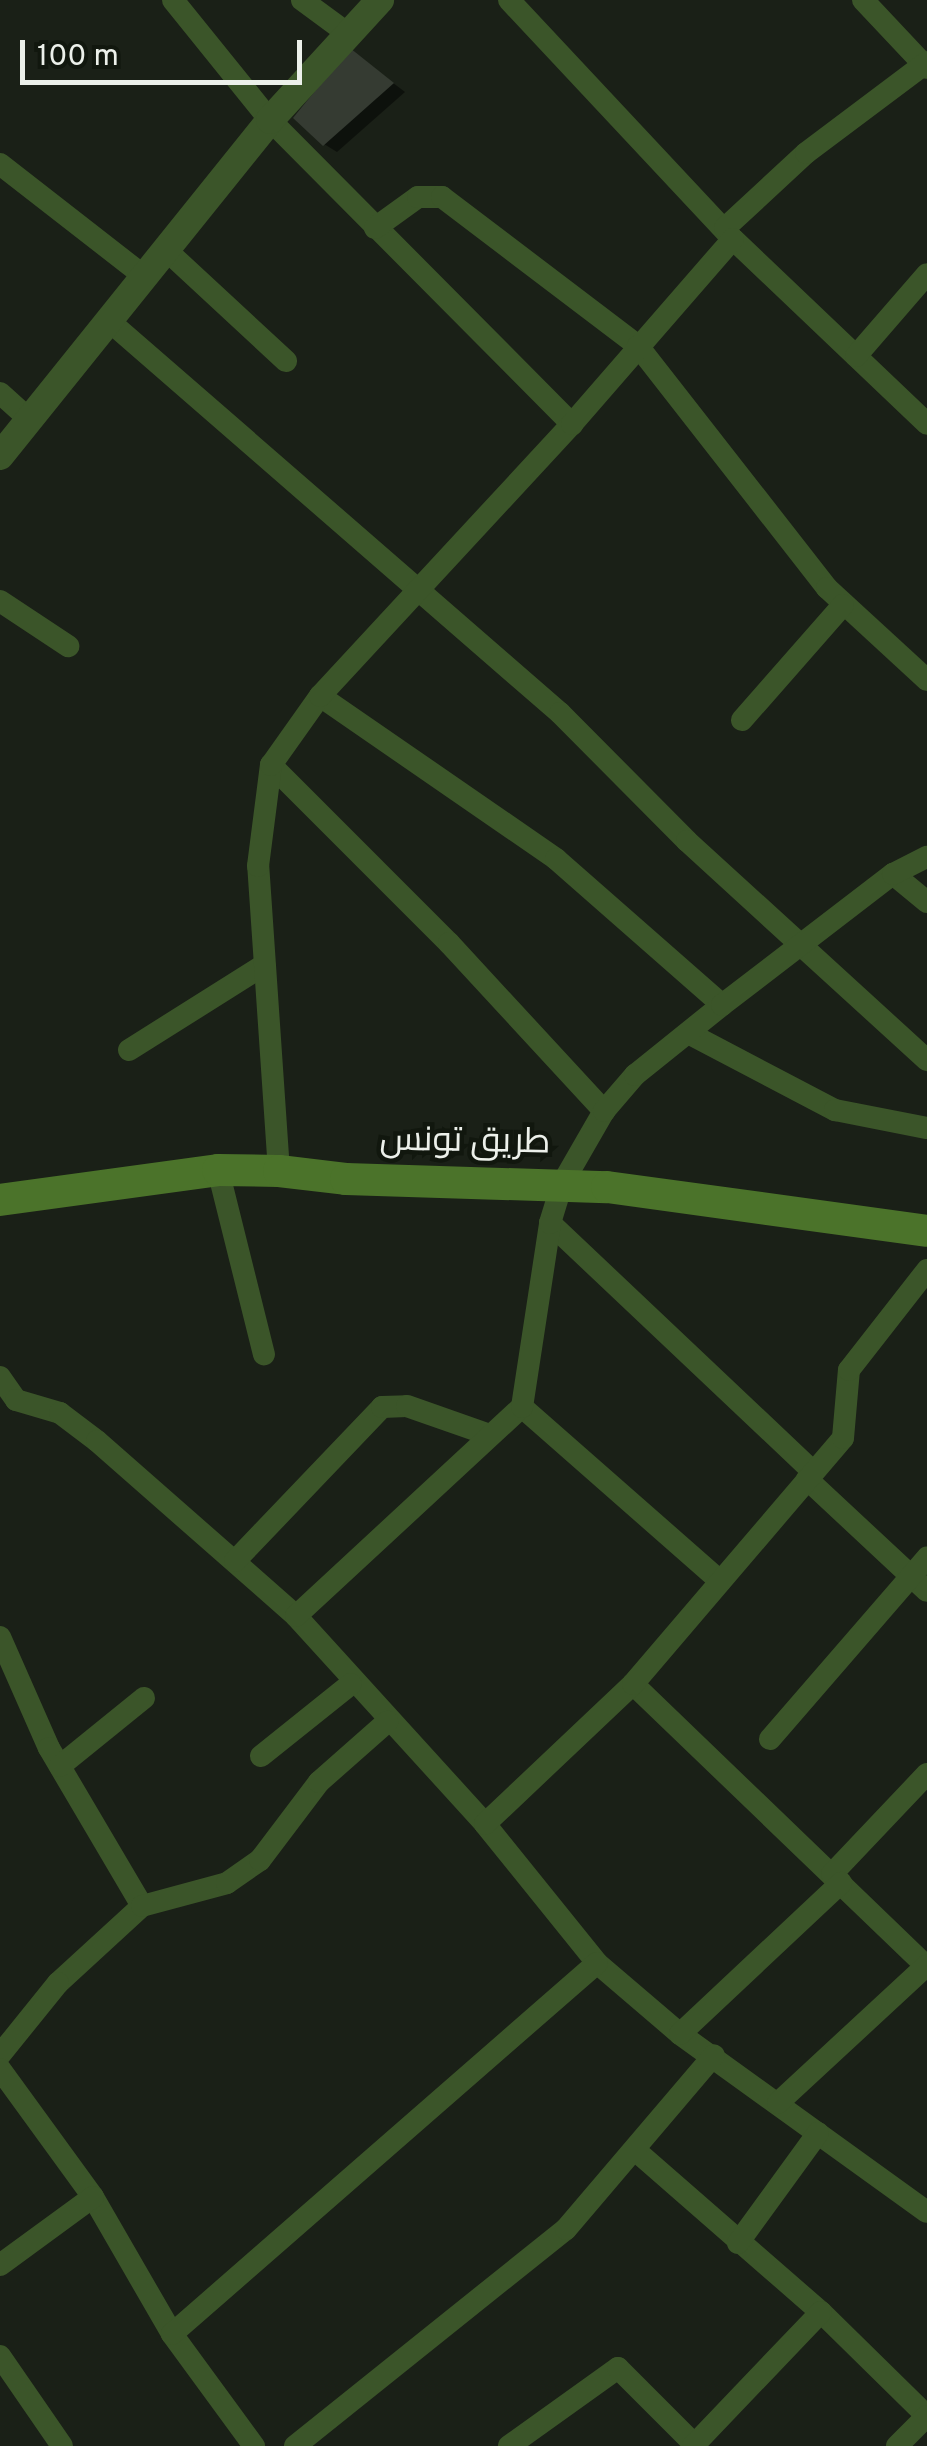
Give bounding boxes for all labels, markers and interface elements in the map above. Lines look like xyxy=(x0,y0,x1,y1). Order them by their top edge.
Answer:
scale bar xyxy=(25,20,308,82)
text: 100 m xyxy=(37,39,119,76)
street label: طريق تونس xyxy=(379,1120,551,1164)

